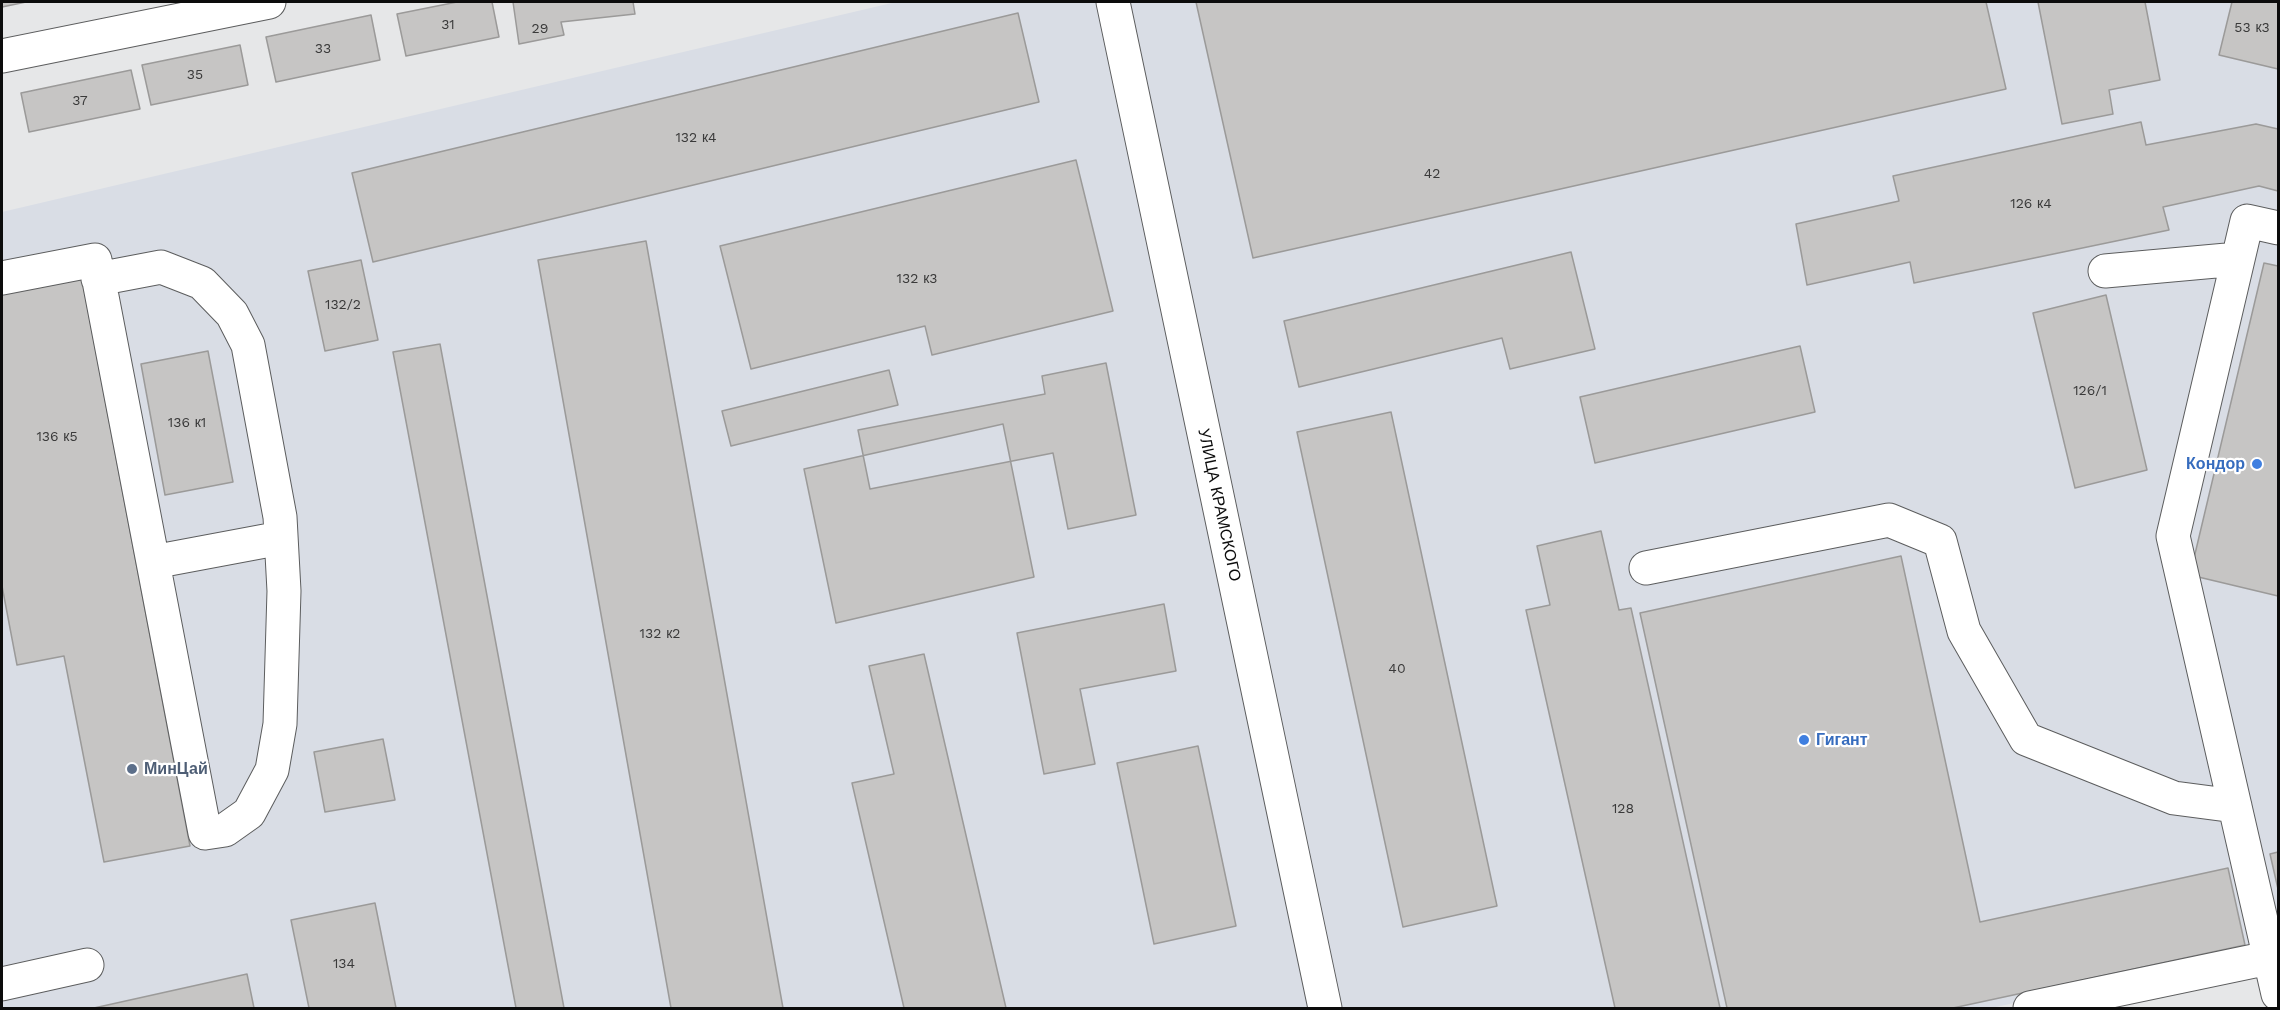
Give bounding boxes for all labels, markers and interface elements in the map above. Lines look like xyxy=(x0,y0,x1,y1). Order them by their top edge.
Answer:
house number: 31 xyxy=(441,17,455,33)
house number: 53 к3 xyxy=(2234,20,2270,36)
house number: 29 xyxy=(532,21,548,37)
house number: 33 xyxy=(315,41,331,57)
house number: 35 xyxy=(187,67,203,83)
house number: 37 xyxy=(72,93,88,109)
house number: 132 к4 xyxy=(675,130,717,146)
house number: 42 xyxy=(1424,166,1440,182)
house number: 126 к4 xyxy=(2010,196,2052,212)
house number: 132 к3 xyxy=(897,271,937,287)
house number: 132/2 xyxy=(325,297,361,313)
house number: 126/1 xyxy=(2073,383,2107,399)
house number: 136 к1 xyxy=(168,415,206,431)
street label: УЛИЦА КРАМСКОГО xyxy=(1193,427,1245,583)
house number: 136 к5 xyxy=(36,429,78,445)
place label: Кондор xyxy=(2186,454,2245,474)
marker: Кондор xyxy=(2250,457,2264,471)
house number: 132 к2 xyxy=(640,626,680,642)
house number: 40 xyxy=(1388,661,1406,677)
place label: Гигант xyxy=(1816,730,1868,750)
marker: Гигант xyxy=(1797,733,1811,747)
place label: МинЦай xyxy=(144,759,208,779)
marker: МинЦай xyxy=(125,762,139,776)
house number: 128 xyxy=(1612,801,1634,817)
house number: 134 xyxy=(333,956,355,972)

